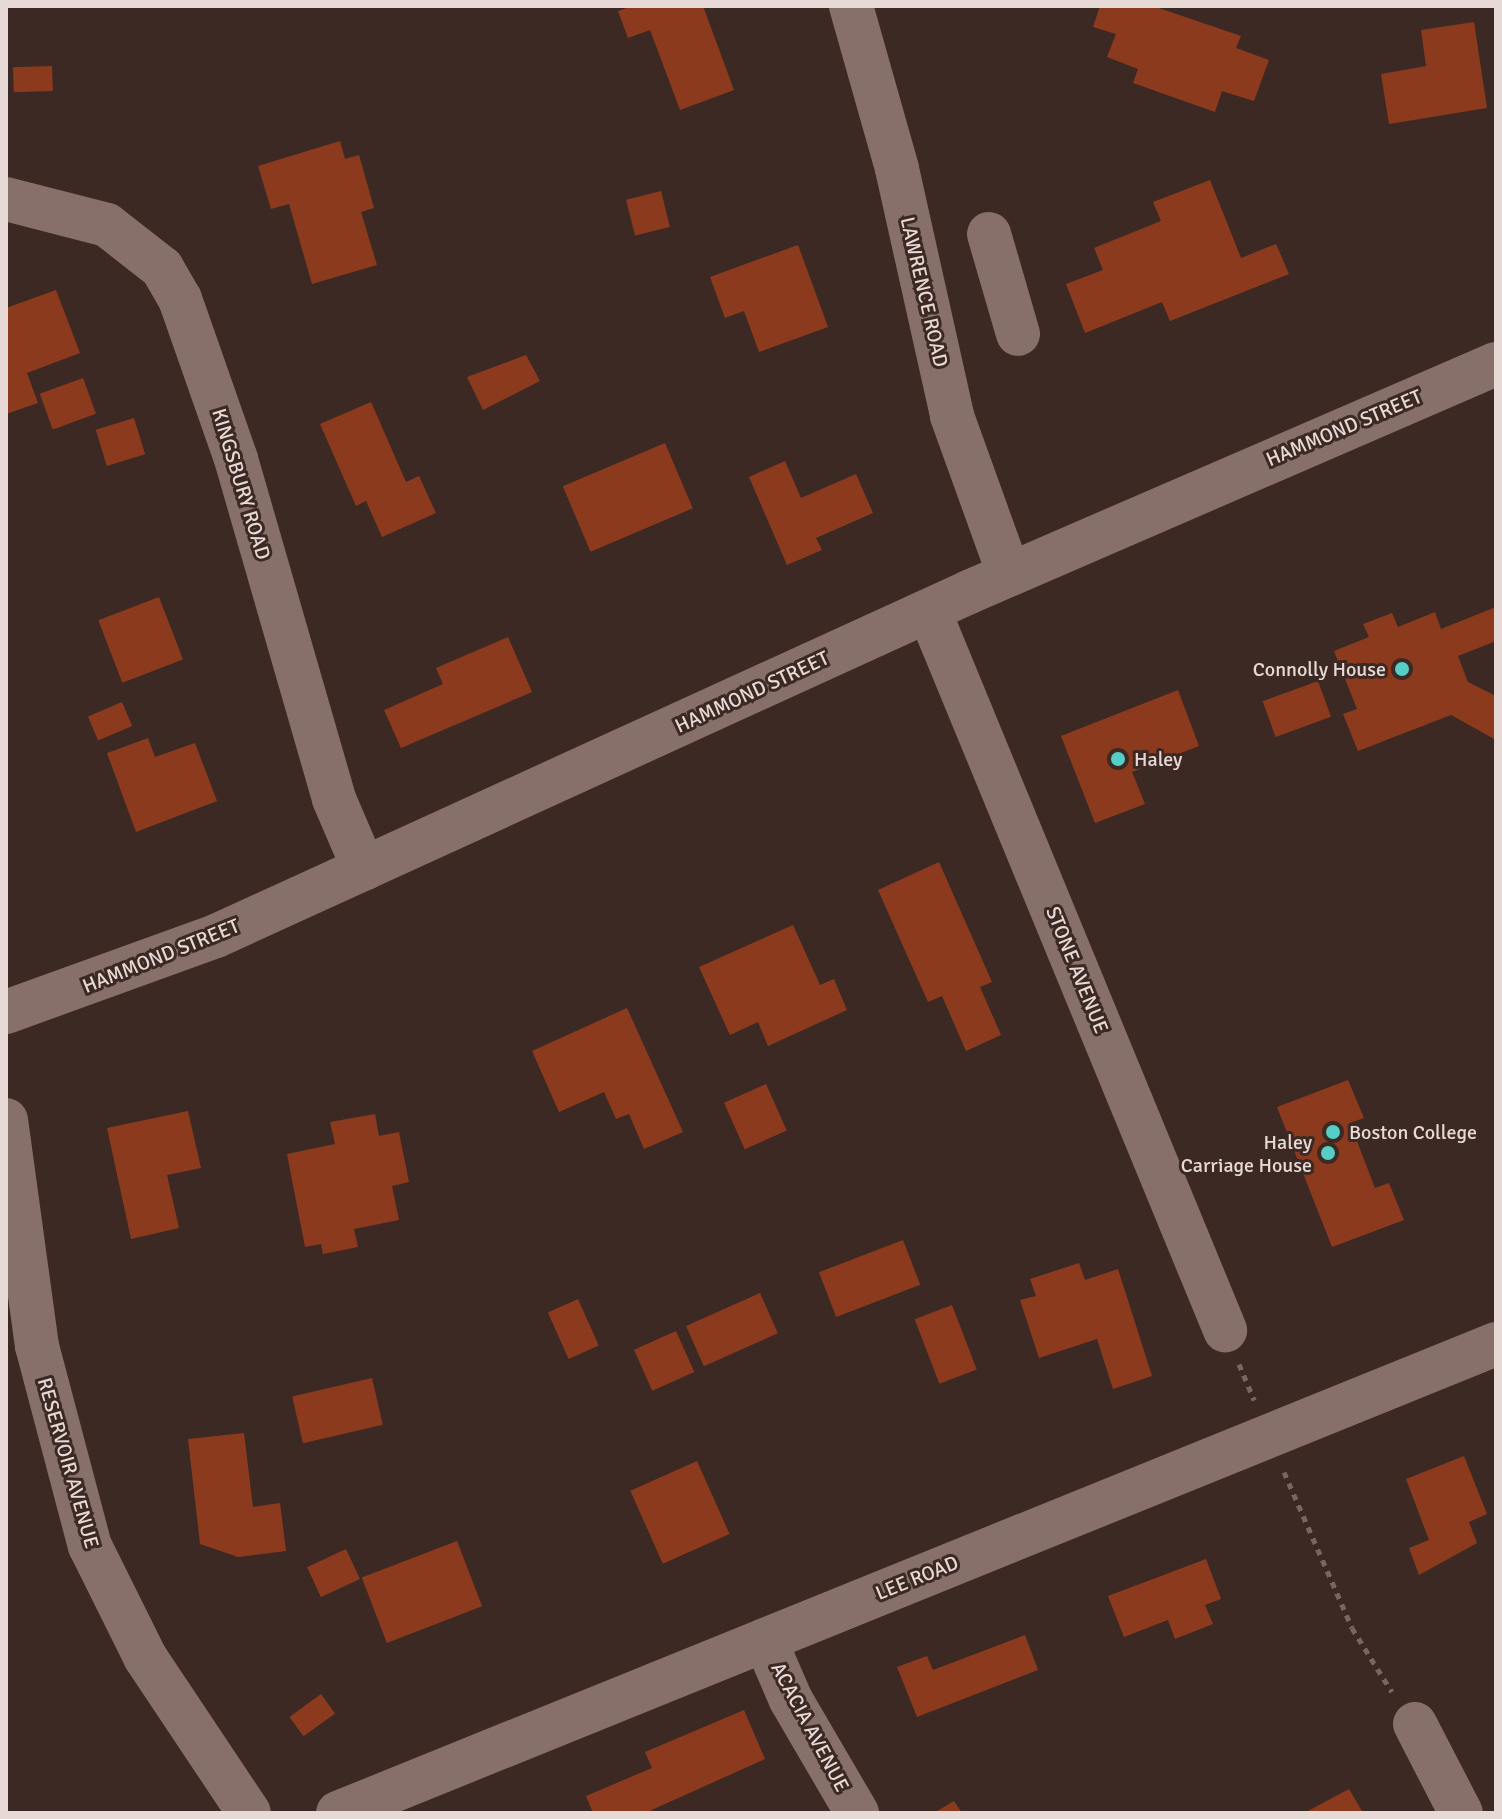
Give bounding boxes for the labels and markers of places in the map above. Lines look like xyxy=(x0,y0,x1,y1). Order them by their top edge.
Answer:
place label: Connolly House xyxy=(1253,657,1386,681)
marker: Connolly House xyxy=(1393,660,1411,678)
place label: Haley xyxy=(1134,747,1182,771)
marker: Haley xyxy=(1109,750,1127,768)
place label: Boston College xyxy=(1349,1120,1477,1144)
marker: Boston College xyxy=(1324,1123,1342,1141)
place label: Haley Carriage House xyxy=(1181,1130,1312,1177)
marker: Haley Carriage House xyxy=(1319,1144,1337,1162)

